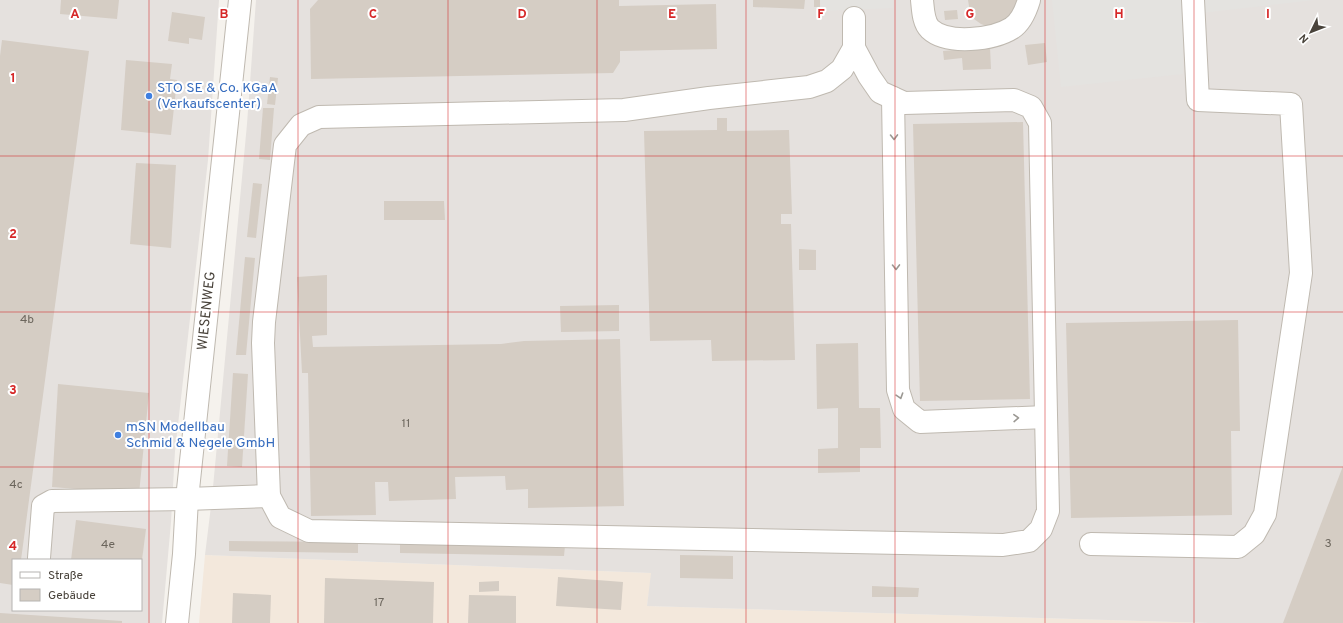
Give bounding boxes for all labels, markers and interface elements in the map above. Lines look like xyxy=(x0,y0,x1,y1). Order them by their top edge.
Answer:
text: A xyxy=(70,7,80,23)
text: B xyxy=(220,7,229,23)
text: C xyxy=(369,7,377,23)
text: D xyxy=(517,7,527,23)
text: E xyxy=(668,7,676,23)
text: F xyxy=(817,7,825,23)
text: G xyxy=(966,7,975,23)
text: H xyxy=(1114,7,1124,23)
text: I xyxy=(1266,7,1270,23)
north arrow xyxy=(1291,12,1331,52)
text: N xyxy=(1297,30,1312,46)
text: 1 xyxy=(10,71,16,87)
place label: STO SE & Co. KGaA (Verkaufscenter) xyxy=(157,80,277,113)
marker: STO SE & Co. KGaA (Verkaufscenter) xyxy=(144,91,154,101)
one-way arrow xyxy=(890,134,898,140)
text: 2 xyxy=(9,227,17,243)
one-way arrow xyxy=(892,264,900,270)
street label: WIESENWEG xyxy=(194,271,220,351)
house number: 4b xyxy=(20,312,34,328)
text: 3 xyxy=(9,383,17,399)
one-way arrow xyxy=(895,393,904,400)
one-way arrow xyxy=(1013,413,1019,422)
house number: 11 xyxy=(402,416,410,432)
place label: mSN Modellbau Schmid & Negele GmbH xyxy=(126,419,275,452)
marker: mSN Modellbau Schmid & Negele GmbH xyxy=(113,430,123,440)
house number: 4c xyxy=(9,477,23,493)
house number: 3 xyxy=(1324,536,1332,552)
house number: 4e xyxy=(101,537,115,553)
text: 4 xyxy=(9,539,17,555)
legend xyxy=(12,559,142,611)
text: Straße xyxy=(48,568,83,584)
text: Gebäude xyxy=(48,588,96,604)
house number: 17 xyxy=(374,595,384,611)

